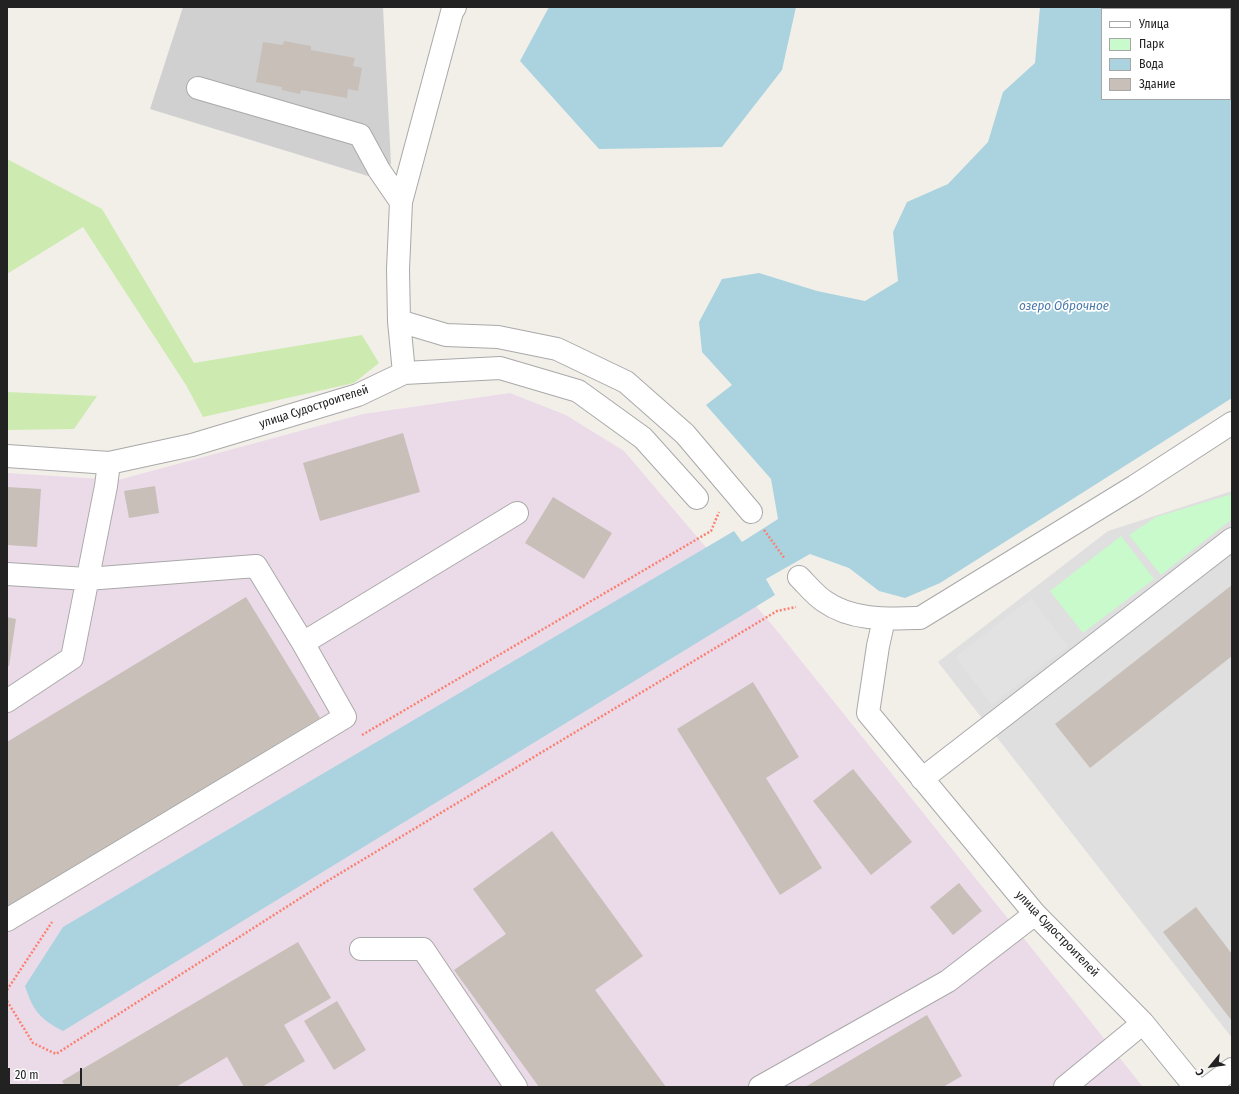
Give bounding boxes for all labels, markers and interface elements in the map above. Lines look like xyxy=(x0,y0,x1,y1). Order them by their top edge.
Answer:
legend xyxy=(1101,8,1231,100)
text: Улица xyxy=(1139,17,1169,31)
text: Парк xyxy=(1139,37,1164,51)
text: Вода xyxy=(1139,57,1164,71)
text: Здание xyxy=(1139,77,1175,91)
water label: озеро Оброчное xyxy=(1019,298,1109,314)
street label: улица Судостроителей xyxy=(258,383,370,431)
street label: улица Судостроителей xyxy=(1012,888,1102,980)
north arrow xyxy=(1191,1046,1231,1086)
scale bar xyxy=(10,1060,84,1086)
text: С xyxy=(1193,1066,1207,1078)
text: 20 m xyxy=(15,1068,39,1082)

